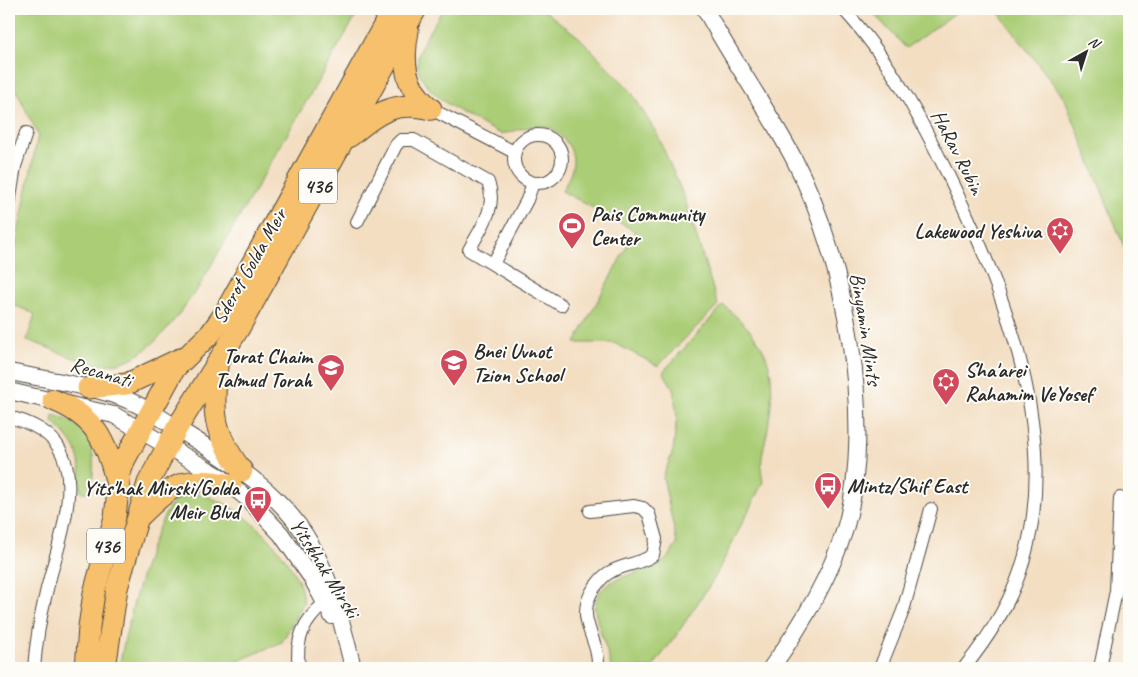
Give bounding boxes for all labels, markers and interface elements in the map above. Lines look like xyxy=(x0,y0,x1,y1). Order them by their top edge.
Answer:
north arrow xyxy=(1060,28,1110,78)
text: N xyxy=(1085,33,1104,53)
street label: HaRav Rubin xyxy=(926,105,991,200)
road number: 436 xyxy=(299,168,337,204)
place label: Pais Community Center xyxy=(591,201,707,251)
street label: Sderot Golda Meir xyxy=(206,202,293,328)
sports icon: Pais Community Center xyxy=(557,211,587,250)
synagogue icon: Lakewood Yeshiva xyxy=(1045,216,1075,255)
place label: Lakewood Yeshiva xyxy=(914,218,1043,244)
street label: Binyamin Mints xyxy=(844,271,888,389)
place label: Bnei Uvnot Tzion School xyxy=(473,338,567,388)
place label: Torat Chaim Talmud Torah xyxy=(215,343,314,393)
school or university icon: Bnei Uvnot Tzion School xyxy=(439,348,469,387)
street label: Recanati xyxy=(67,351,138,394)
school or university icon: Torat Chaim Talmud Torah xyxy=(316,353,346,392)
place label: Sha'arei Rahamim VeYosef xyxy=(965,357,1097,407)
synagogue icon: Sha'arei Rahamim VeYosef xyxy=(931,367,961,406)
bus stop icon: Mintz/Shif East xyxy=(813,471,843,510)
place label: Mintz/Shif East xyxy=(847,473,969,499)
place label: Yits'hak Mirski/Golda Meir Blvd xyxy=(83,475,243,525)
bus stop icon: Yits'hak Mirski/Golda Meir Blvd xyxy=(243,485,273,524)
street label: Yitskhak Mirski xyxy=(284,513,367,625)
road number: 436 xyxy=(87,528,125,564)

